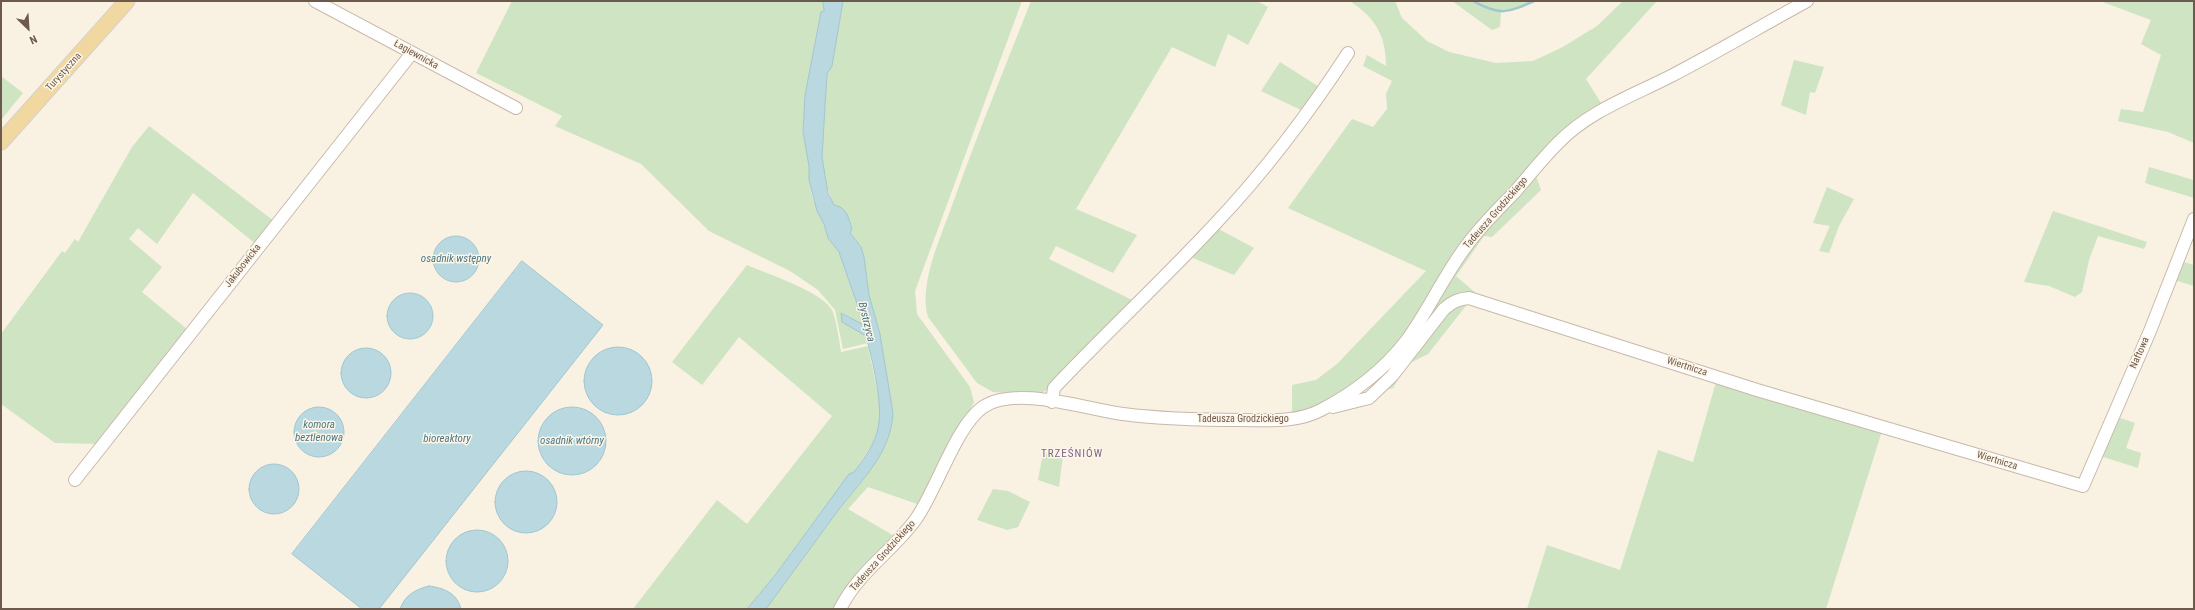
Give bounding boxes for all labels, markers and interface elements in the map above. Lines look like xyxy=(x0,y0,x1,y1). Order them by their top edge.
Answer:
north arrow xyxy=(8,8,48,48)
text: N xyxy=(27,32,39,47)
street label: Łagiewnicka xyxy=(392,38,440,72)
street label: Turystyczna xyxy=(44,50,84,94)
street label: Tadeusza Grodzickiego xyxy=(1461,175,1531,251)
street label: Jakubowicka xyxy=(222,242,264,290)
water label: osadnik wstępny xyxy=(421,252,491,266)
water label: Bystrzyca xyxy=(855,301,877,343)
street label: Naftowa xyxy=(2128,335,2152,371)
street label: Wiertnicza xyxy=(1665,355,1709,379)
street label: Tadeusza Grodzickiego xyxy=(1197,413,1289,425)
water label: komora beztlenowa xyxy=(295,418,343,444)
water label: bioreaktory xyxy=(423,432,471,446)
water label: osadnik wtórny xyxy=(540,434,604,448)
district label: TRZEŚNIÓW xyxy=(1041,447,1103,461)
street label: Wiertnicza xyxy=(1975,449,2019,473)
street label: Tadeusza Grodzickiego xyxy=(848,518,918,594)

